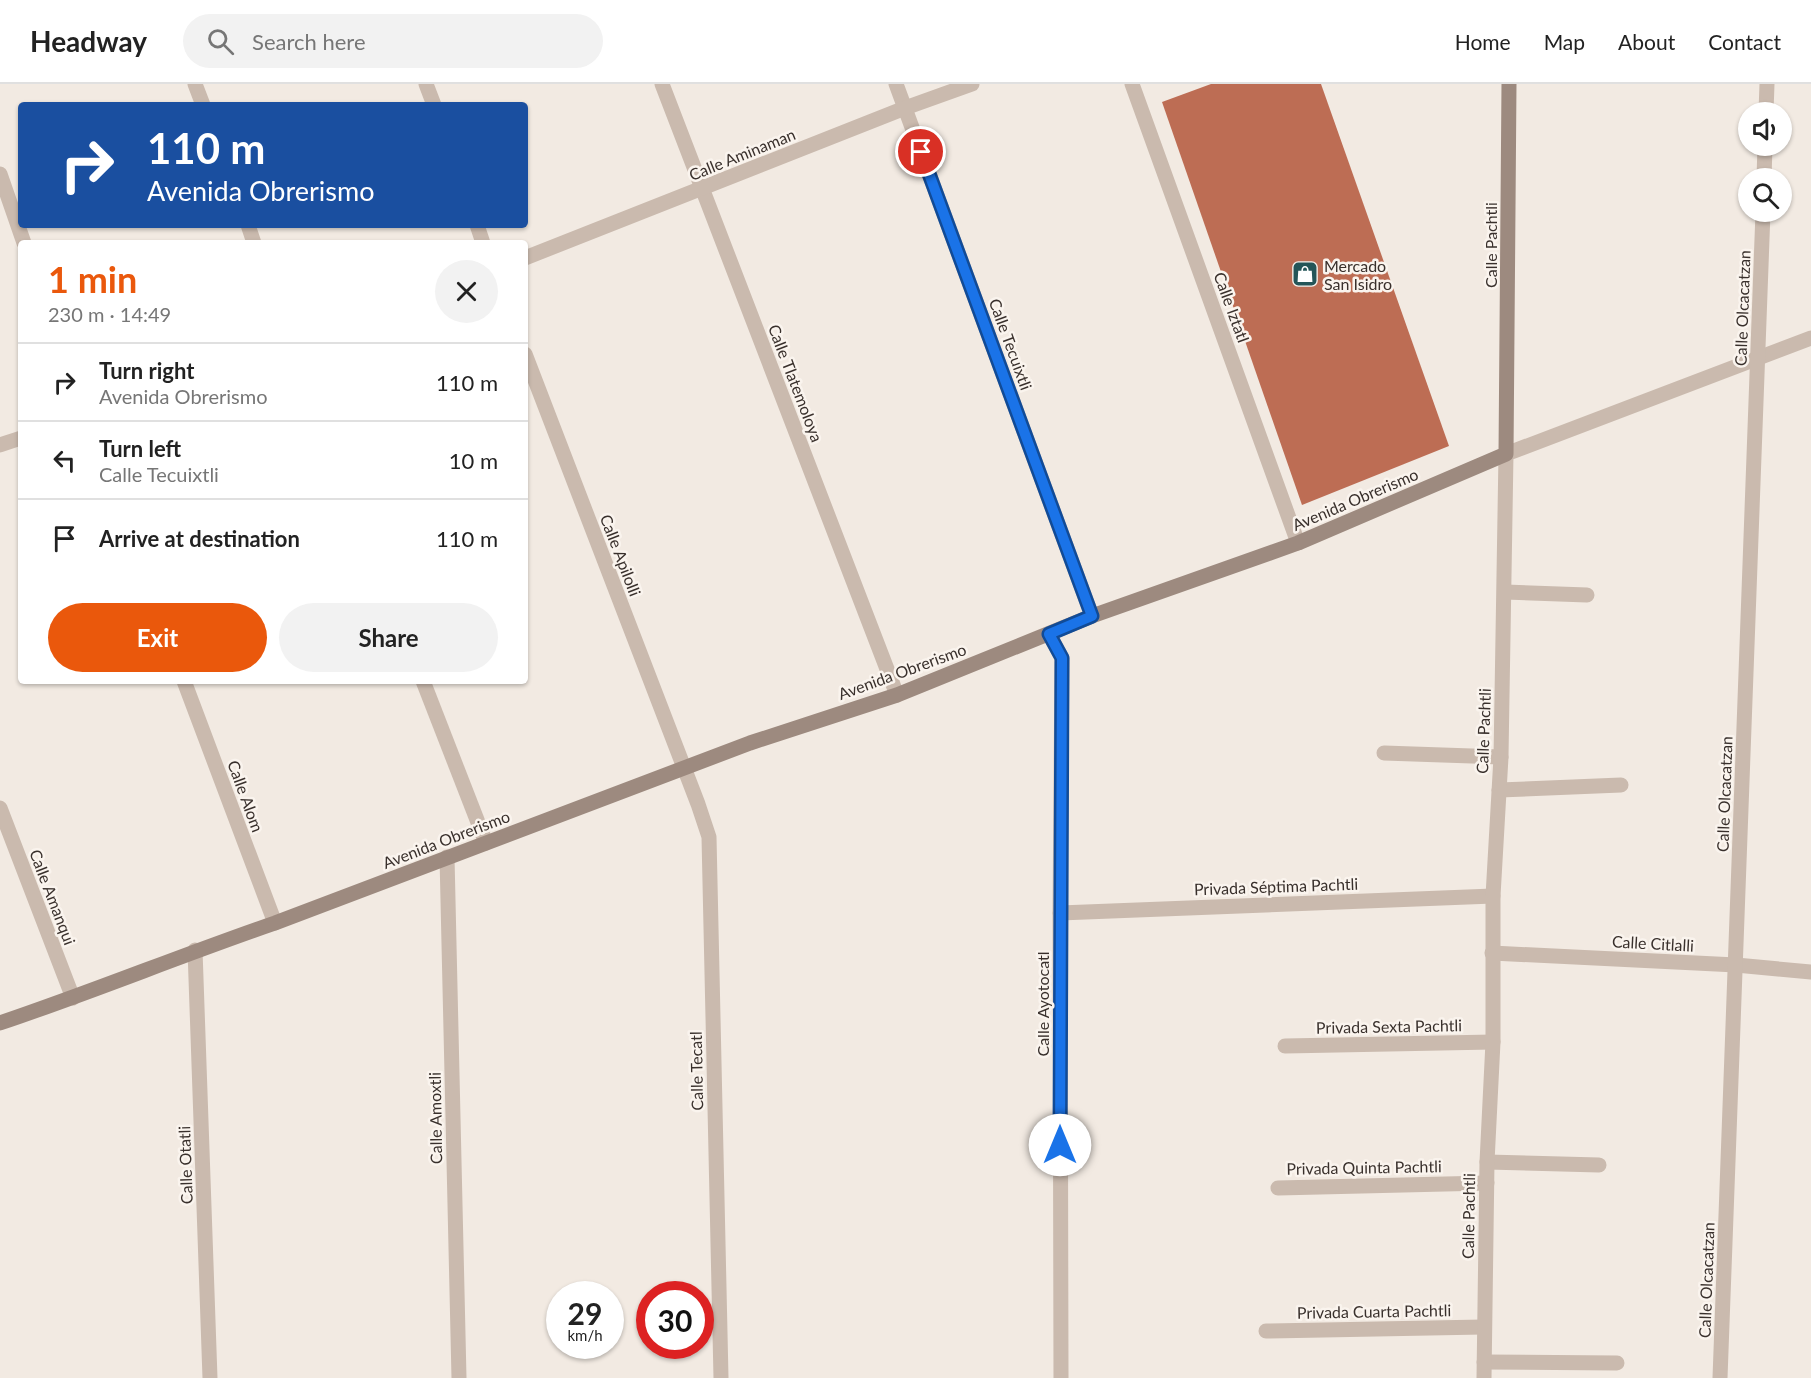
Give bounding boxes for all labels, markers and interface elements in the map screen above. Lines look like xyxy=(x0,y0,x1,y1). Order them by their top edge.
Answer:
search box xyxy=(183,14,603,68)
text: Headway xyxy=(30,24,147,58)
icon: search xyxy=(204,25,237,58)
text: Search here xyxy=(252,28,366,55)
text: Home xyxy=(1455,29,1511,54)
text: Map xyxy=(1544,29,1585,54)
text: About xyxy=(1618,29,1675,54)
text: Contact xyxy=(1708,29,1781,54)
map controls xyxy=(1738,102,1792,222)
button: sound xyxy=(1738,102,1792,156)
text: 110 m xyxy=(147,123,265,173)
street label: Calle Aminaman xyxy=(686,124,798,184)
icon: right xyxy=(48,126,126,204)
pin xyxy=(895,126,946,177)
icon: arrive xyxy=(904,135,937,168)
button: search xyxy=(1738,168,1792,222)
text: Avenida Obrerismo xyxy=(147,174,375,207)
street label: Calle Pachtli xyxy=(1481,202,1500,288)
street label: Calle Olcacatzan xyxy=(1730,250,1754,366)
place label: Mercado San Isidro xyxy=(1324,256,1392,293)
text: 1 min xyxy=(48,257,137,301)
shop icon: Mercado San Isidro xyxy=(1290,259,1320,289)
button: close xyxy=(435,260,498,323)
street label: Calle Iztatl xyxy=(1211,269,1253,345)
street label: Calle Tecuixtli xyxy=(986,296,1036,392)
text: 230 m · 14:49 xyxy=(48,302,171,326)
street label: Calle Tlatemoloya xyxy=(765,322,827,444)
text: Turn right xyxy=(99,357,194,384)
icon: right xyxy=(48,366,81,399)
text: 110 m xyxy=(436,369,498,396)
text: Avenida Obrerismo xyxy=(99,384,268,408)
text: Turn left xyxy=(99,435,181,462)
icon: left xyxy=(48,444,81,477)
text: 10 m xyxy=(449,447,498,474)
text: Calle Tecuixtli xyxy=(99,462,219,486)
street label: Avenida Obrerismo xyxy=(1289,464,1421,534)
street label: Calle Apilolli xyxy=(597,511,645,599)
icon: arrive xyxy=(48,522,81,555)
text: Arrive at destination xyxy=(99,525,300,552)
text: 110 m xyxy=(436,525,498,552)
button: Exit xyxy=(48,603,267,672)
button: Share xyxy=(279,603,498,672)
street label: Avenida Obrerismo xyxy=(835,639,969,703)
street label: Calle Pachtli xyxy=(1472,688,1494,774)
street label: Calle Olcacatzan xyxy=(1712,736,1736,852)
street label: Calle Alom xyxy=(224,758,268,834)
street label: Avenida Obrerismo xyxy=(380,806,512,872)
street label: Calle Amanqui xyxy=(26,847,80,947)
street label: Privada Séptima Pachtli xyxy=(1194,874,1358,898)
street label: Calle Citlalli xyxy=(1611,931,1695,955)
street label: Calle Ayotocatl xyxy=(1033,951,1052,1057)
street label: Privada Sexta Pachtli xyxy=(1316,1015,1462,1037)
street label: Calle Tecatl xyxy=(686,1031,706,1111)
street label: Calle Amoxtli xyxy=(425,1072,445,1164)
position arrow xyxy=(1028,1113,1092,1177)
street label: Calle Otatli xyxy=(174,1125,196,1205)
street label: Privada Quinta Pachtli xyxy=(1286,1156,1442,1178)
street label: Calle Pachtli xyxy=(1458,1173,1478,1259)
street label: Calle Olcacatzan xyxy=(1694,1222,1718,1338)
speed limit sign: 30 xyxy=(636,1281,714,1359)
text: 29 xyxy=(568,1295,602,1331)
street label: Privada Cuarta Pachtli xyxy=(1297,1300,1451,1322)
text: km/h xyxy=(567,1326,603,1344)

